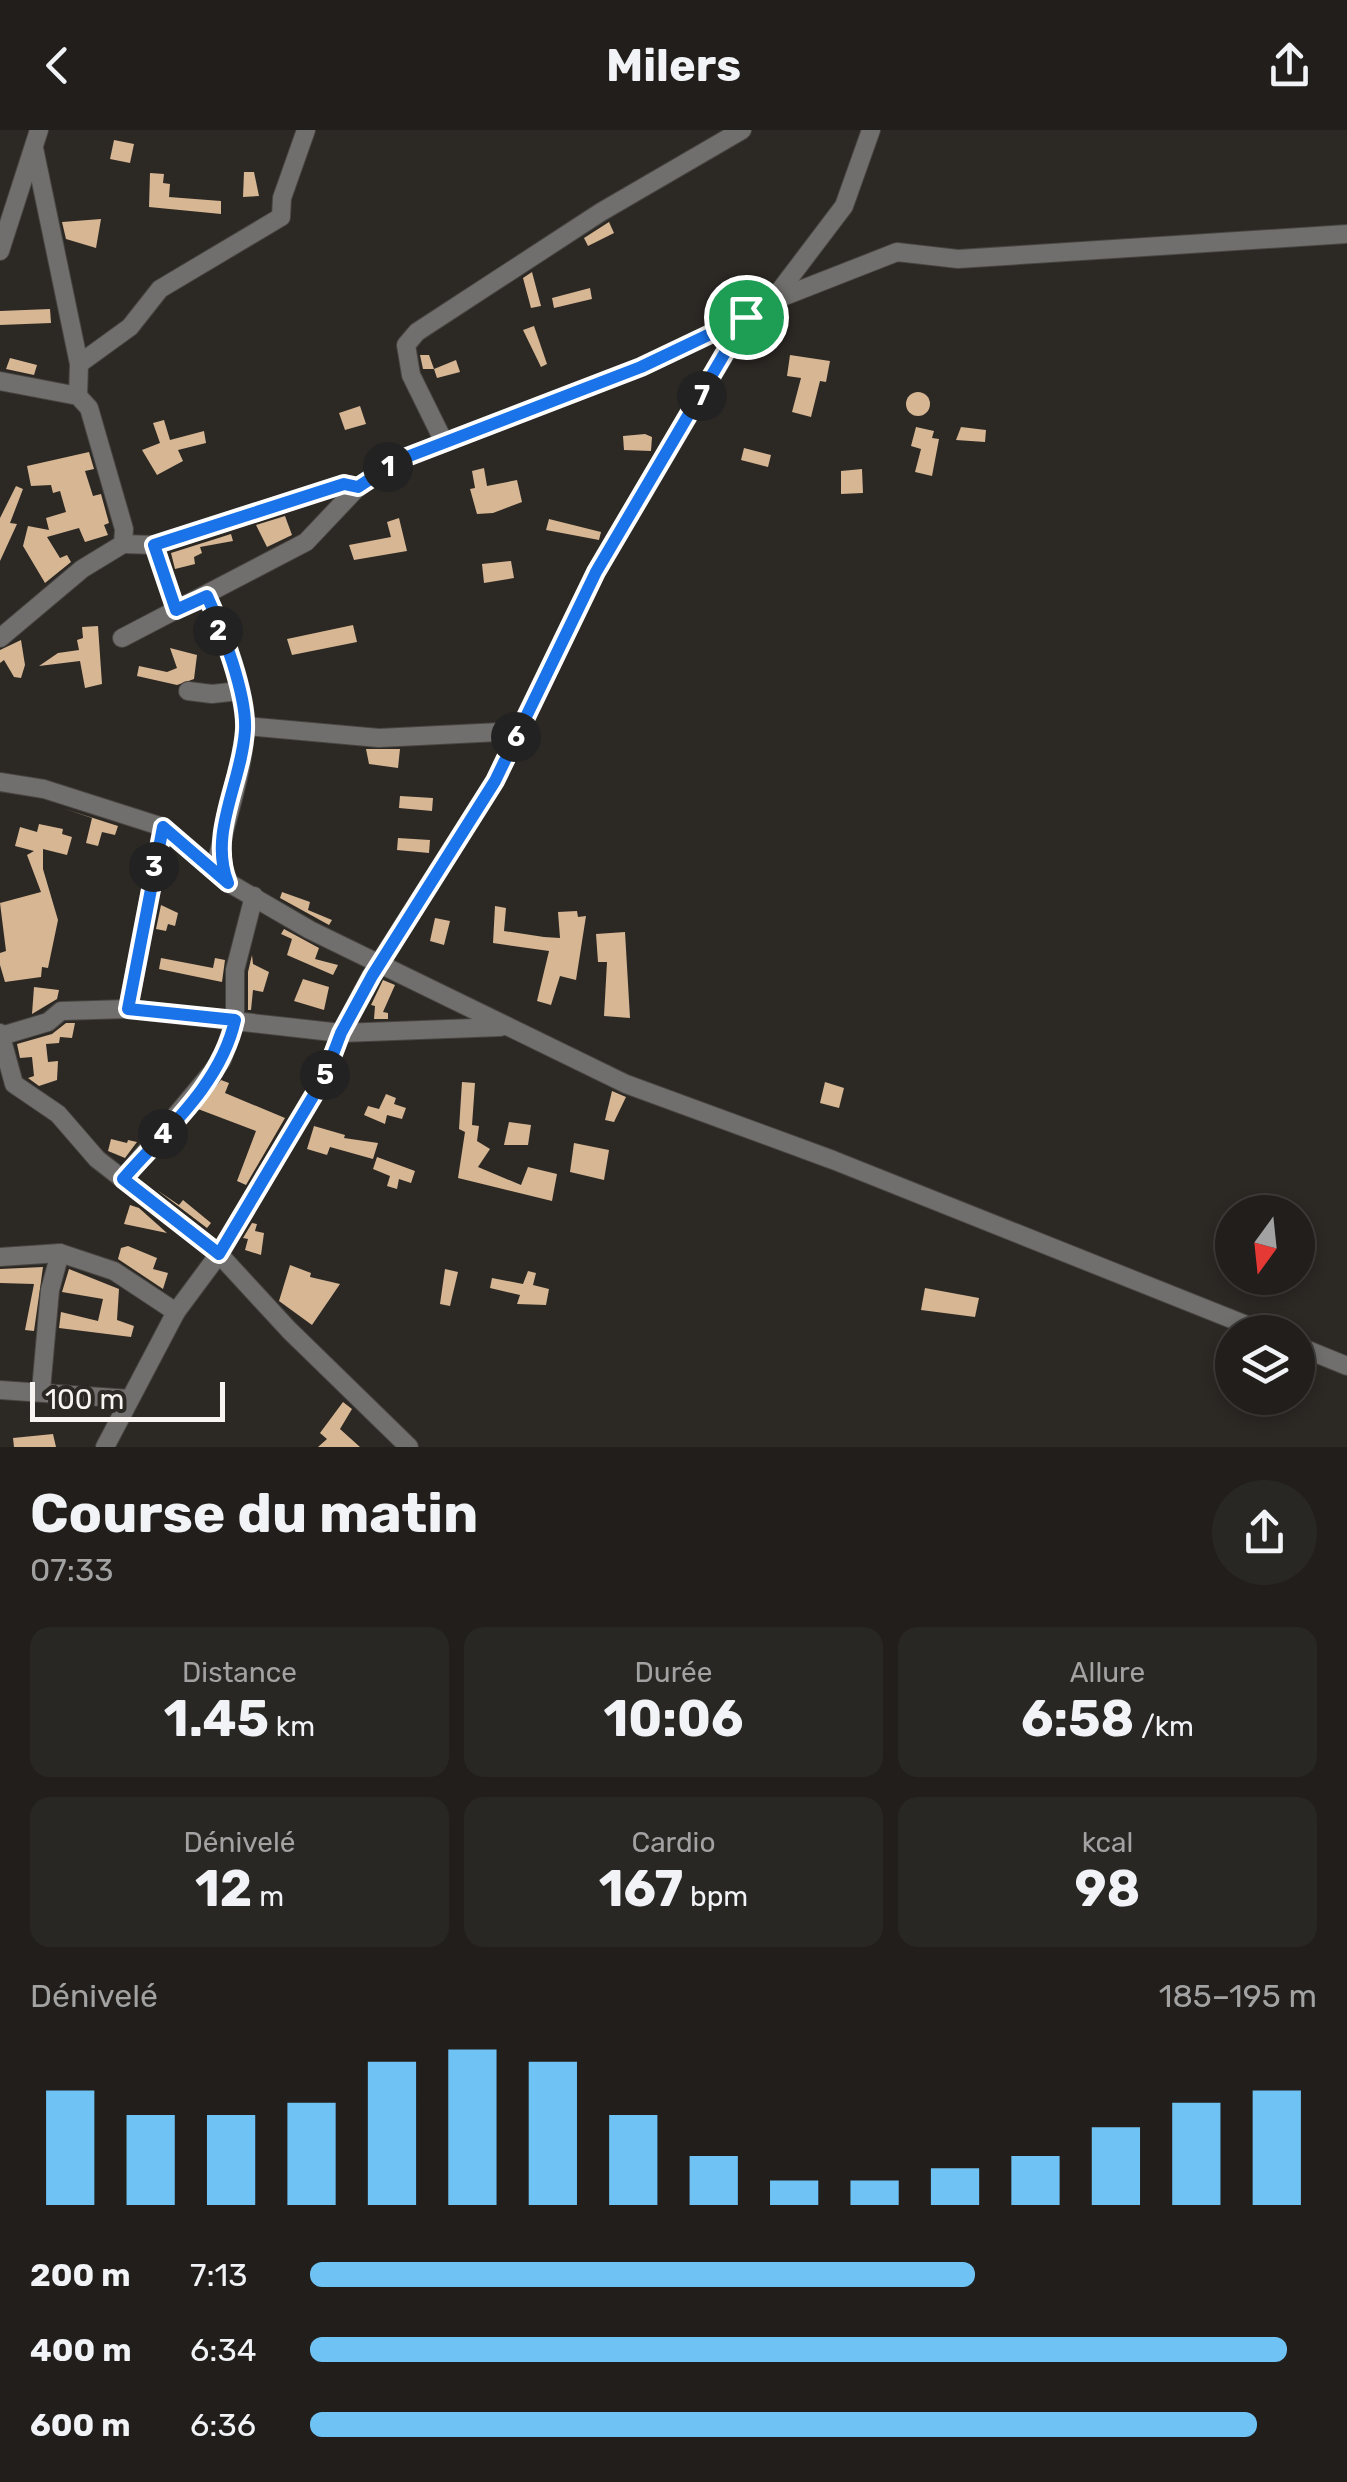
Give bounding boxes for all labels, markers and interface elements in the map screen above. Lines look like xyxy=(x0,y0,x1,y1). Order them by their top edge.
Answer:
icon: back xyxy=(30,38,85,93)
icon: share xyxy=(1262,38,1317,93)
text: Milers xyxy=(606,39,741,92)
pin xyxy=(704,275,789,360)
icon: arrive xyxy=(719,290,774,345)
pin: 7 xyxy=(677,371,727,421)
text: 7 xyxy=(694,379,710,412)
pin: 1 xyxy=(363,442,413,492)
text: 1 xyxy=(381,450,395,483)
pin: 2 xyxy=(193,606,243,656)
text: 2 xyxy=(209,614,227,647)
pin: 6 xyxy=(491,712,541,762)
text: 6 xyxy=(507,720,525,753)
pin: 3 xyxy=(129,842,179,892)
text: 3 xyxy=(145,850,163,883)
pin: 5 xyxy=(300,1050,350,1100)
text: 5 xyxy=(316,1058,334,1091)
pin: 4 xyxy=(138,1109,188,1159)
text: 4 xyxy=(153,1117,173,1150)
north arrow xyxy=(1215,1195,1315,1295)
map controls xyxy=(1215,1195,1315,1415)
button: layers xyxy=(1215,1315,1315,1415)
scale bar xyxy=(30,1377,225,1422)
text: 100 m xyxy=(45,1383,124,1416)
button: share xyxy=(1212,1480,1317,1585)
text: Course du matin xyxy=(30,1481,478,1546)
text: 07:33 xyxy=(30,1551,113,1589)
text: Distance xyxy=(182,1656,297,1689)
text: Durée xyxy=(635,1656,712,1689)
text: Allure xyxy=(1070,1656,1145,1689)
text: 1.45 xyxy=(164,1689,269,1749)
text: 10:06 xyxy=(604,1689,744,1749)
text: 6:58 xyxy=(1021,1689,1134,1749)
text: km xyxy=(269,1710,315,1743)
text: /km xyxy=(1134,1710,1194,1743)
text: Dénivelé xyxy=(184,1826,295,1859)
text: Cardio xyxy=(632,1826,715,1859)
text: kcal xyxy=(1082,1826,1133,1859)
text: 12 xyxy=(195,1859,252,1919)
text: 167 xyxy=(599,1859,683,1919)
text: 98 xyxy=(1075,1859,1140,1919)
text: m xyxy=(252,1880,284,1913)
text: bpm xyxy=(683,1880,748,1913)
text: Dénivelé xyxy=(30,1977,158,2015)
text: 185–195 m xyxy=(1159,1977,1317,2015)
text: 200 m xyxy=(30,2256,130,2294)
text: 7:13 xyxy=(190,2256,248,2294)
text: 400 m xyxy=(30,2331,132,2369)
text: 6:34 xyxy=(190,2331,257,2369)
text: 600 m xyxy=(30,2406,130,2444)
text: 6:36 xyxy=(190,2406,256,2444)

